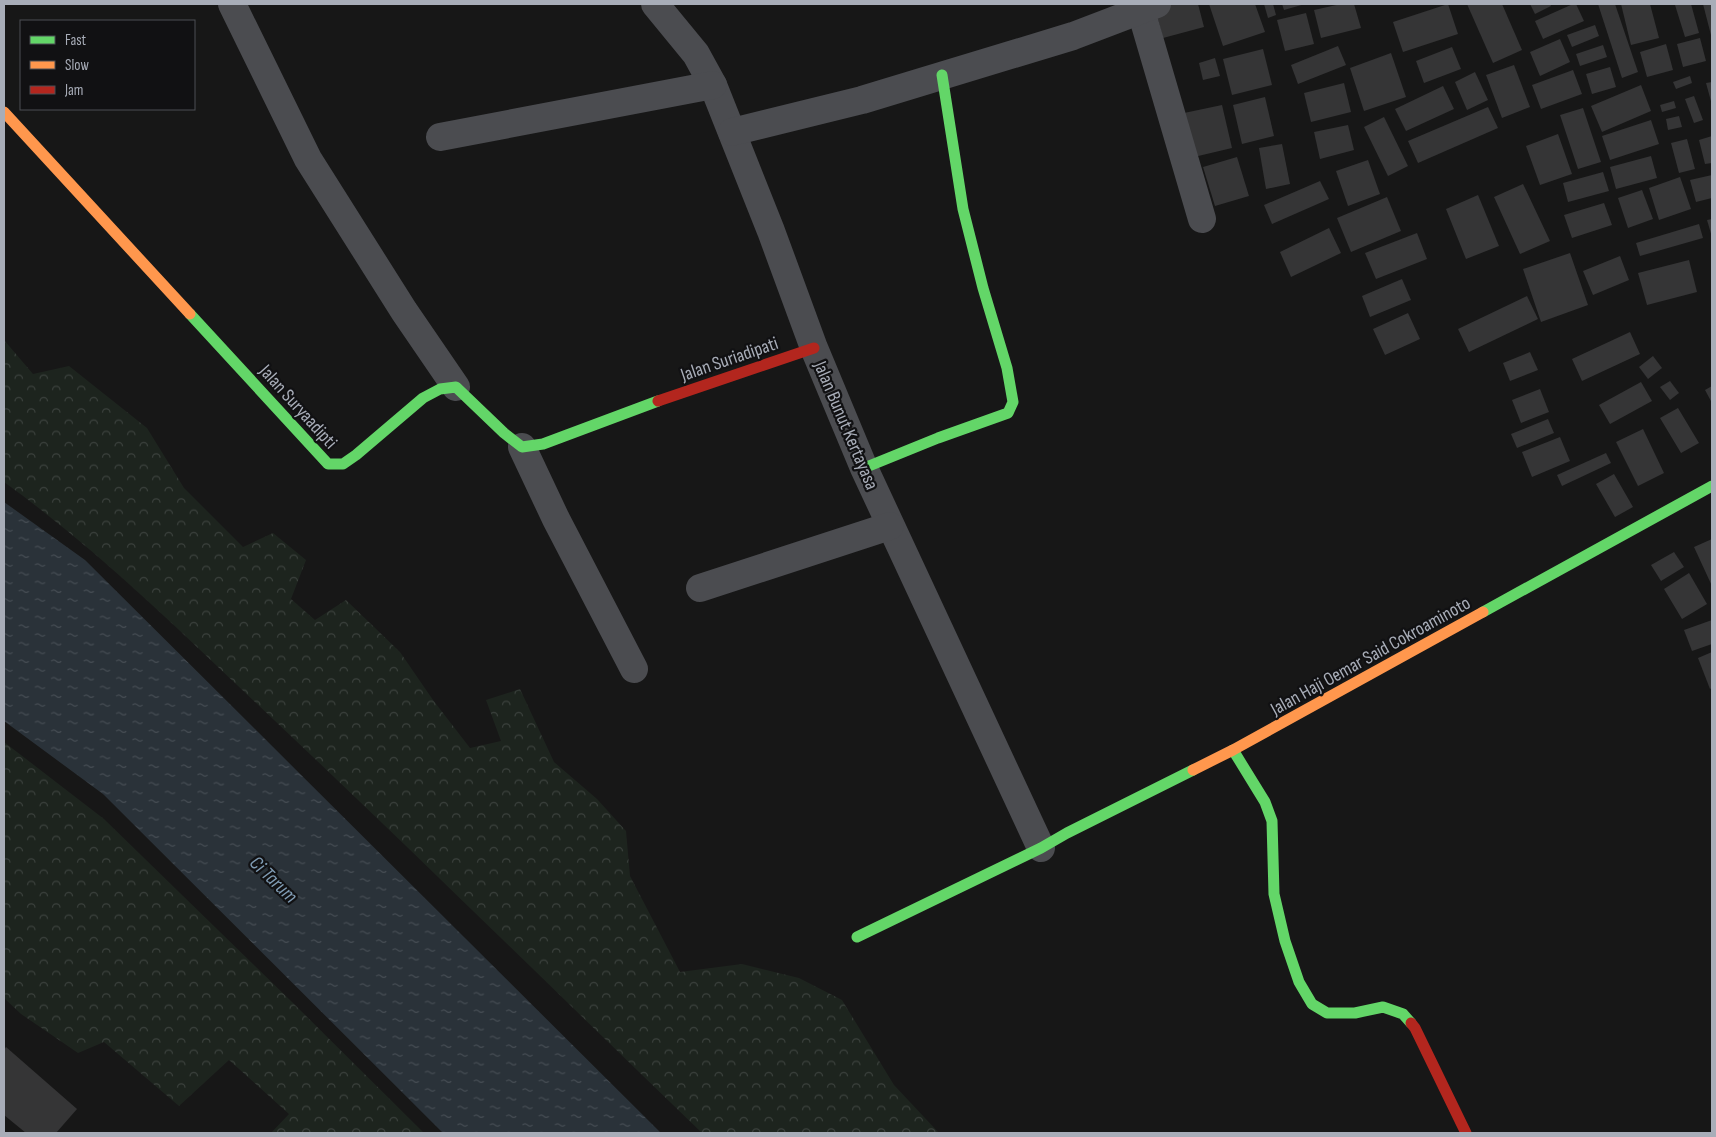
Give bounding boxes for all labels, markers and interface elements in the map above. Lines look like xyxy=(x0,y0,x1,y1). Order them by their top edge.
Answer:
legend xyxy=(20,20,195,110)
text: Fast xyxy=(65,31,87,50)
text: Slow xyxy=(65,56,89,75)
text: Jam xyxy=(64,81,83,100)
street label: Jalan Suriadipati xyxy=(677,332,781,387)
street label: Jalan Bunut Kertayasa xyxy=(808,357,883,493)
street label: Jalan Suryaadipti xyxy=(253,359,342,454)
street label: Jalan Haji Oemar Said Cokroaminoto xyxy=(1266,592,1475,721)
water label: Ci Tarum xyxy=(244,851,303,909)

